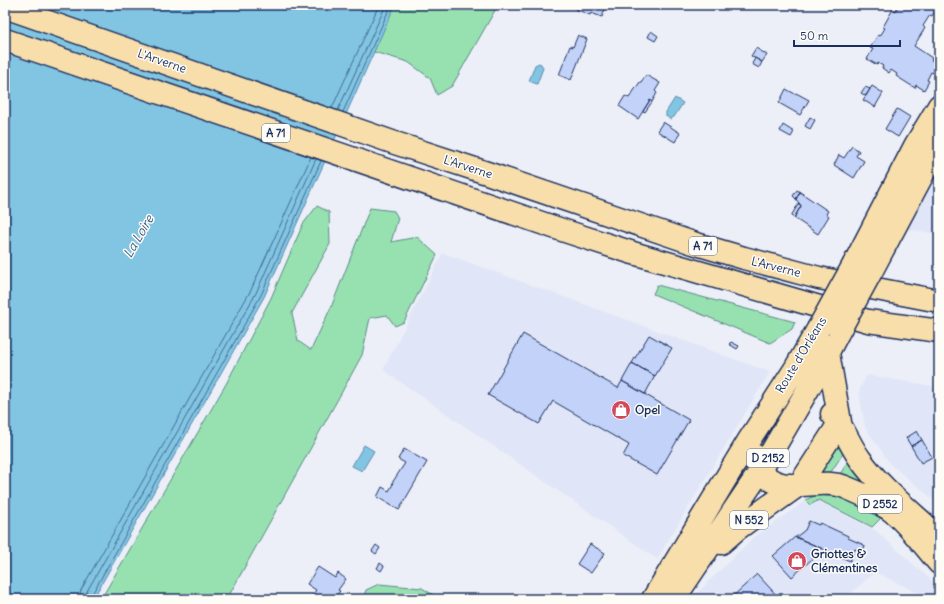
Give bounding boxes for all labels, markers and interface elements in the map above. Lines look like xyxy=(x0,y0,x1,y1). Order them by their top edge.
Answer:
scale bar xyxy=(794,22,900,48)
text: 50 m xyxy=(800,28,829,43)
street label: L'Arverne xyxy=(136,45,189,76)
road number: A 71 xyxy=(262,124,290,142)
street label: L'Arverne xyxy=(442,152,495,181)
water label: La Loire xyxy=(119,211,158,261)
road number: A 71 xyxy=(689,237,717,255)
street label: L'Arverne xyxy=(750,253,802,280)
street label: Route d'Orléans xyxy=(772,314,829,396)
shop icon: Opel xyxy=(610,399,632,421)
place label: Opel xyxy=(635,402,661,418)
road number: D 2152 xyxy=(747,449,789,467)
road number: D 2552 xyxy=(858,495,902,513)
road number: N 552 xyxy=(730,511,768,529)
place label: Griottes & Clémentines xyxy=(811,546,878,575)
shop icon: Griottes & Clémentines xyxy=(786,550,808,572)

